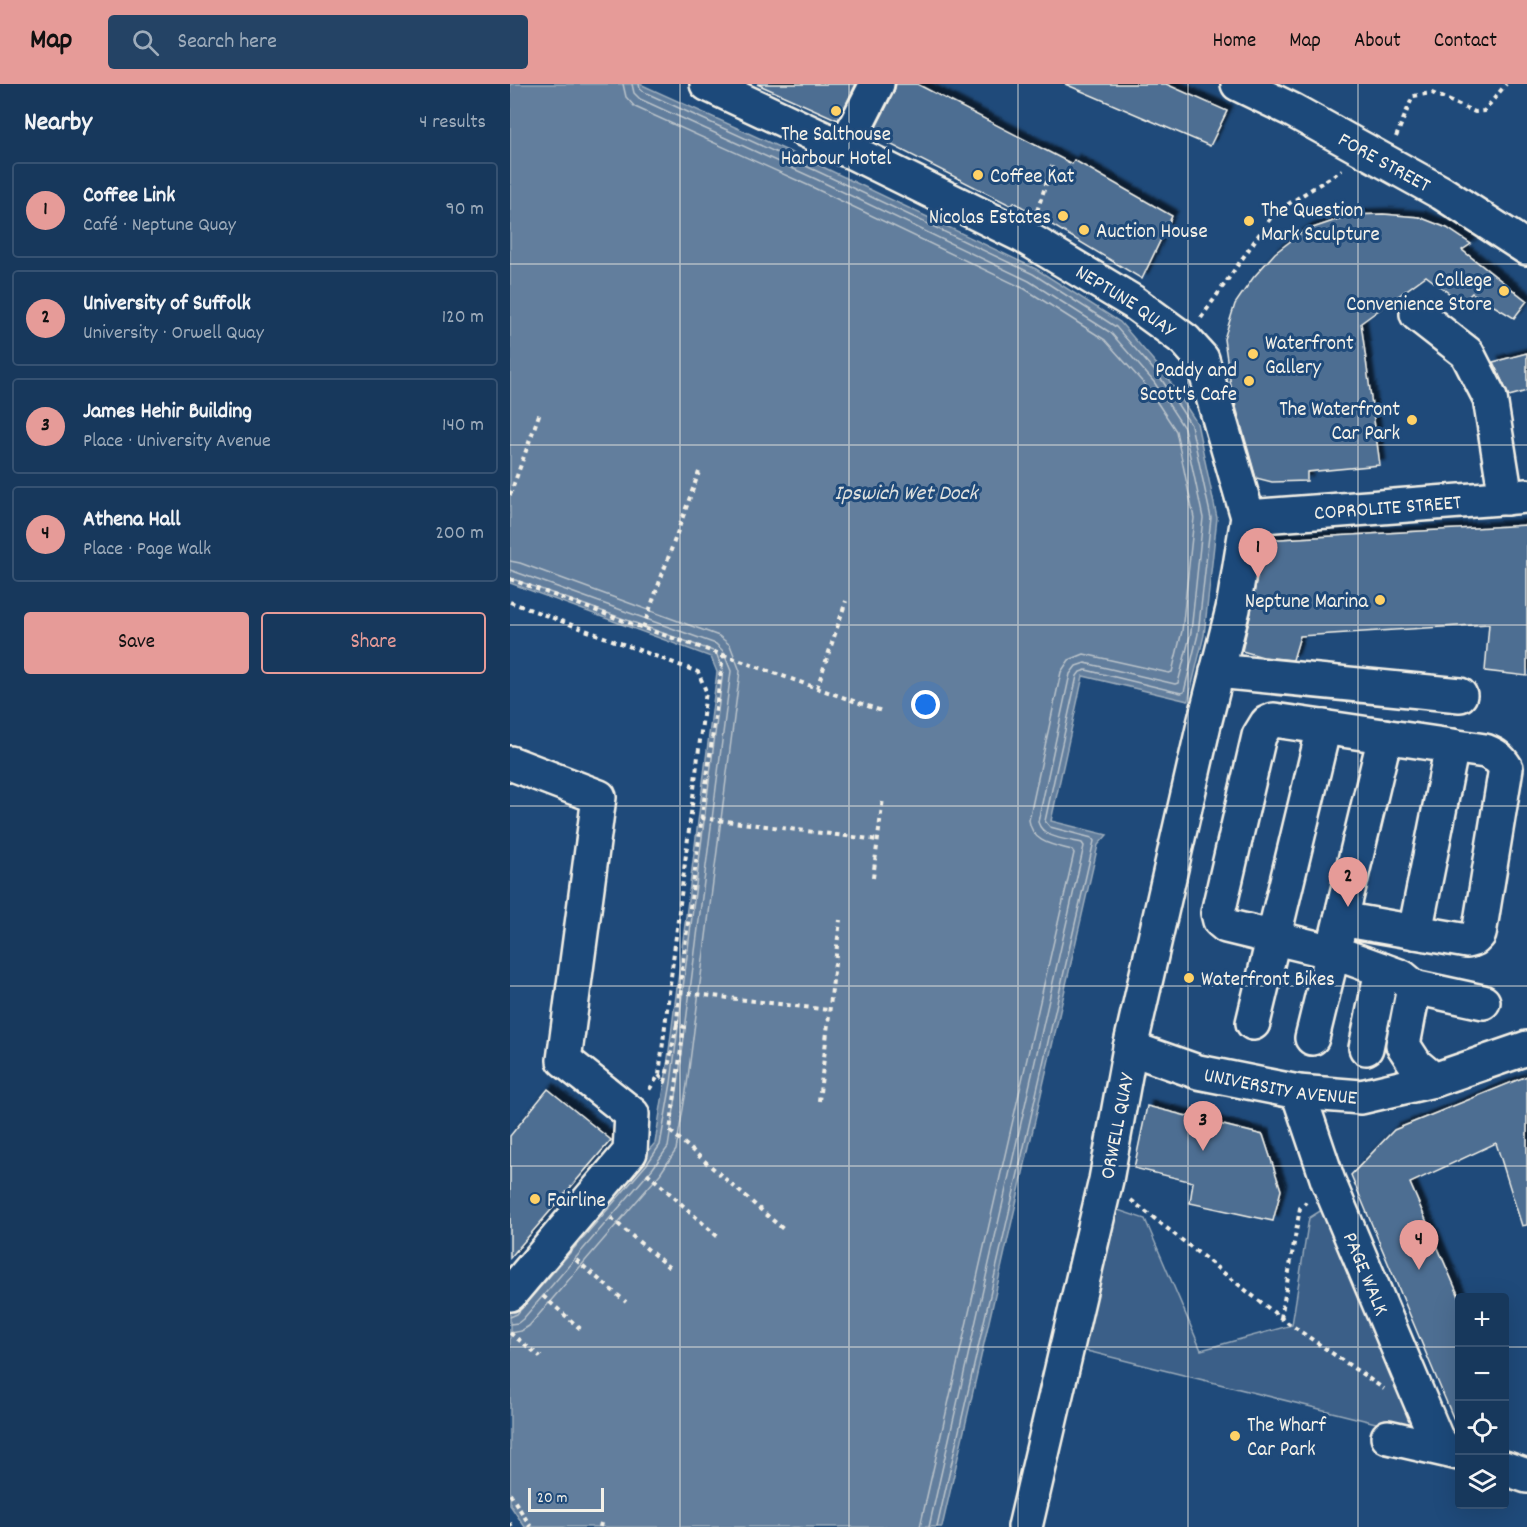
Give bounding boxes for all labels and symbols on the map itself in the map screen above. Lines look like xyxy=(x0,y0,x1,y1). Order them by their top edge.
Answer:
marker: The Salthouse Harbour Hotel xyxy=(829,104,843,118)
place label: The Salthouse Harbour Hotel xyxy=(781,121,891,175)
street label: FORE STREET xyxy=(1332,126,1436,202)
place label: Coffee Kat xyxy=(990,163,1075,193)
marker: Coffee Kat xyxy=(971,168,985,182)
place label: The Question Mark Sculpture xyxy=(1261,197,1380,251)
place label: Nicolas Estates xyxy=(929,204,1051,234)
marker: Nicolas Estates xyxy=(1056,209,1070,223)
marker: The Question Mark Sculpture xyxy=(1242,214,1256,228)
place label: Auction House xyxy=(1096,218,1208,248)
marker: Auction House xyxy=(1077,223,1091,237)
street label: NEPTUNE QUAY xyxy=(1069,259,1182,347)
place label: College Convenience Store xyxy=(1346,267,1492,321)
marker: College Convenience Store xyxy=(1497,284,1511,298)
place label: Waterfront Gallery xyxy=(1265,330,1354,384)
marker: Waterfront Gallery xyxy=(1246,347,1260,361)
place label: Paddy and Scott's Cafe xyxy=(1140,357,1237,411)
marker: Paddy and Scott's Cafe xyxy=(1242,374,1256,388)
place label: The Waterfront Car Park xyxy=(1279,396,1400,450)
marker: The Waterfront Car Park xyxy=(1405,413,1419,427)
water label: Ipswich Wet Dock xyxy=(835,479,979,510)
street label: COPROLITE STREET xyxy=(1313,489,1463,530)
pin: 1 xyxy=(1238,528,1278,578)
place label: Neptune Marina xyxy=(1245,588,1369,618)
marker: Neptune Marina xyxy=(1373,593,1387,607)
your location xyxy=(911,690,940,719)
pin: 2 xyxy=(1328,858,1368,907)
place label: Waterfront Bikes xyxy=(1201,966,1335,996)
marker: Waterfront Bikes xyxy=(1182,971,1196,985)
street label: UNIVERSITY AVENUE xyxy=(1201,1062,1359,1115)
street label: ORWELL QUAY xyxy=(1094,1070,1144,1182)
pin: 3 xyxy=(1184,1102,1222,1151)
place label: Fairline xyxy=(547,1187,606,1217)
marker: Fairline xyxy=(528,1192,542,1206)
pin: 4 xyxy=(1400,1220,1438,1270)
street label: PAGE WALK xyxy=(1333,1228,1395,1321)
place label: The Wharf Car Park xyxy=(1247,1412,1326,1466)
marker: The Wharf Car Park xyxy=(1228,1429,1242,1443)
scale bar xyxy=(528,1485,604,1512)

